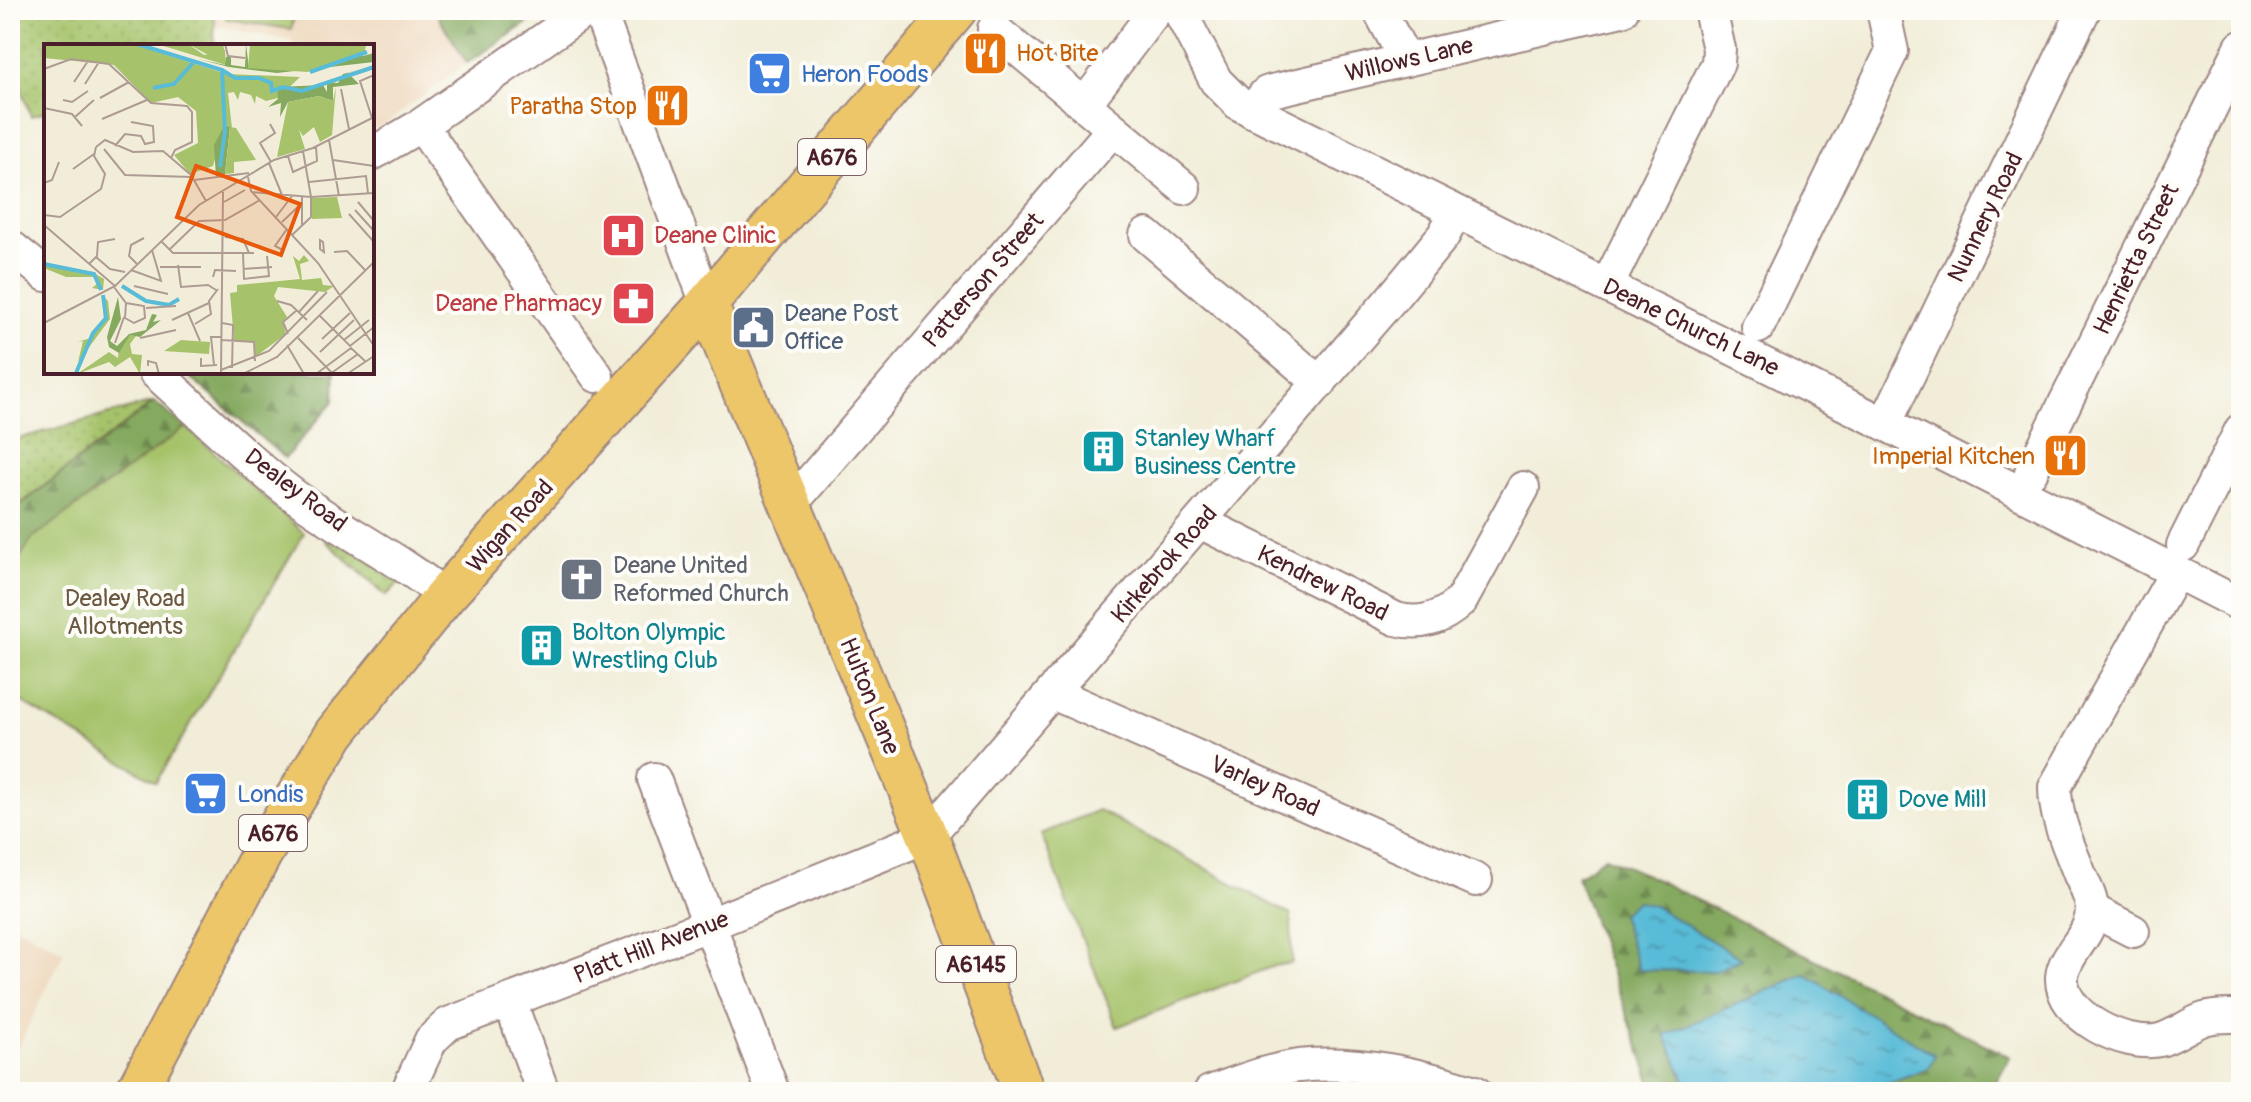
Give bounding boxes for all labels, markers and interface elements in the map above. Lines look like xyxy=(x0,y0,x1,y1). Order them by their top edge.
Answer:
restaurant icon: Hot Bite xyxy=(961,29,1009,77)
street label: Willows Lane xyxy=(1342,31,1476,88)
place label: Hot Bite xyxy=(1016,39,1098,68)
inset map xyxy=(44,44,374,374)
supermarket icon: Heron Foods xyxy=(746,50,794,98)
place label: Heron Foods xyxy=(801,60,928,89)
restaurant icon: Paratha Stop xyxy=(644,82,692,130)
place label: Paratha Stop xyxy=(509,92,637,121)
road number: A676 xyxy=(798,139,866,175)
street label: Nunnery Road xyxy=(1942,147,2029,287)
street label: Henrietta Street xyxy=(2087,179,2186,340)
street label: Patterson Street xyxy=(917,207,1050,354)
hospital icon: Deane Clinic xyxy=(599,211,647,259)
place label: Deane Clinic xyxy=(654,221,777,250)
street label: Deane Church Lane xyxy=(1598,272,1784,383)
pharmacy icon: Deane Pharmacy xyxy=(609,279,657,327)
place label: Deane Pharmacy xyxy=(435,289,602,318)
place label: Deane Post Office xyxy=(784,299,899,356)
public building icon: Deane Post Office xyxy=(729,303,777,351)
place label: Stanley Wharf Business Centre xyxy=(1134,424,1296,481)
building icon: Stanley Wharf Business Centre xyxy=(1079,428,1127,476)
restaurant icon: Imperial Kitchen xyxy=(2042,432,2090,480)
street label: Dealey Road xyxy=(239,442,353,538)
place label: Imperial Kitchen xyxy=(1872,442,2035,471)
street label: Wigan Road xyxy=(461,474,560,579)
street label: Kirkebrok Road xyxy=(1105,499,1223,629)
street label: Kendrew Road xyxy=(1253,539,1393,628)
place label: Deane United Reformed Church xyxy=(613,551,789,608)
church icon: Deane United Reformed Church xyxy=(558,555,606,603)
park label: Dealey Road Allotments xyxy=(65,584,185,641)
place label: Bolton Olympic Wrestling Club xyxy=(572,618,726,675)
building icon: Bolton Olympic Wrestling Club xyxy=(517,622,565,670)
street label: Hulton Lane xyxy=(833,634,906,759)
street label: Varley Road xyxy=(1206,749,1324,823)
supermarket icon: Londis xyxy=(182,770,230,818)
building icon: Dove Mill xyxy=(1843,775,1891,823)
place label: Londis xyxy=(237,780,304,809)
place label: Dove Mill xyxy=(1898,785,1987,814)
road number: A676 xyxy=(239,815,307,851)
street label: Platt Hill Avenue xyxy=(570,905,733,990)
road number: A6145 xyxy=(936,946,1016,982)

